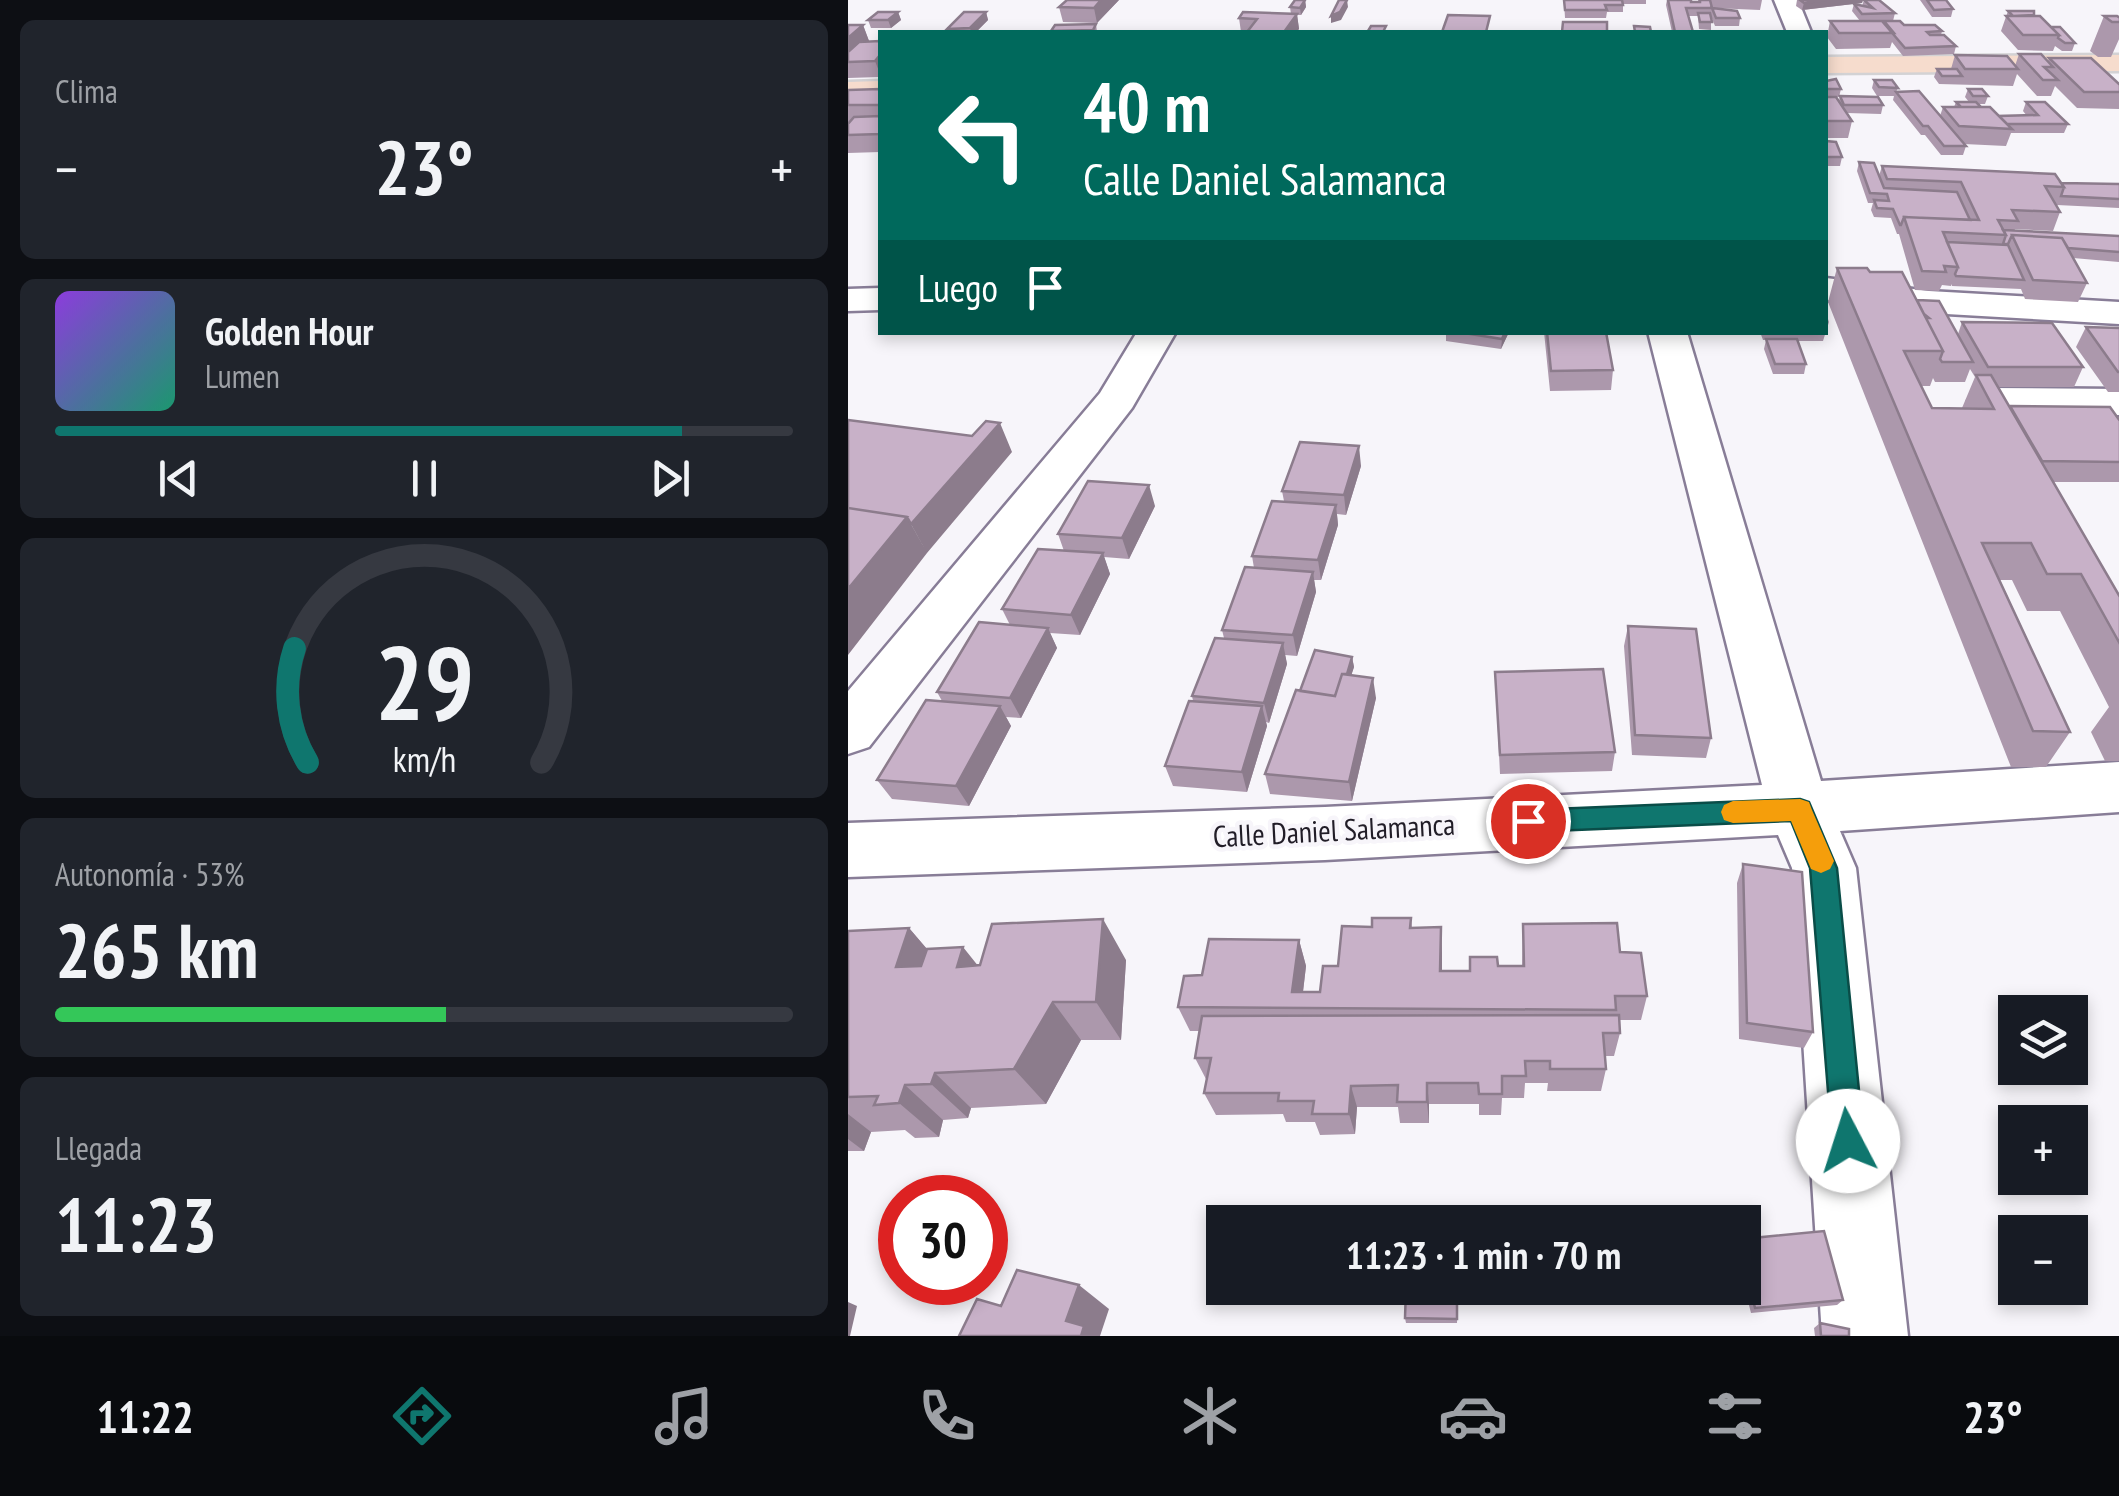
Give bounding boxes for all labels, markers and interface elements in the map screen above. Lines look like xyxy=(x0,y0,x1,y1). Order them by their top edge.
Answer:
text: 40 m xyxy=(1083,61,1211,151)
text: Clima xyxy=(55,70,118,112)
icon: left xyxy=(918,70,1048,200)
text: 23° xyxy=(374,119,474,216)
text: − xyxy=(55,133,78,204)
text: + xyxy=(770,133,793,204)
text: Calle Daniel Salamanca xyxy=(1083,149,1447,207)
icon: arrive xyxy=(1018,260,1073,315)
text: Luego xyxy=(918,263,998,312)
text: Golden Hour xyxy=(205,306,374,355)
text: Lumen xyxy=(205,355,280,397)
icon: previous xyxy=(151,451,206,506)
icon: pause xyxy=(397,451,452,506)
icon: next xyxy=(643,451,698,506)
text: 29 xyxy=(374,614,474,749)
text: km/h xyxy=(392,736,456,782)
pin xyxy=(1486,779,1571,864)
icon: arrive xyxy=(1501,794,1556,849)
street label: Calle Daniel Salamanca xyxy=(1212,804,1456,855)
text: Autonomía · 53% xyxy=(55,853,244,895)
text: 265 km xyxy=(55,902,259,999)
map controls xyxy=(1998,995,2088,1305)
button: layers xyxy=(1998,995,2088,1085)
position arrow xyxy=(1796,1089,1900,1193)
button: + xyxy=(1998,1105,2088,1195)
text: Llegada xyxy=(55,1127,142,1169)
speed limit sign: 30 xyxy=(878,1175,1008,1305)
text: 11:23 xyxy=(55,1176,217,1273)
button: − xyxy=(1998,1215,2088,1305)
text: 11:23 · 1 min · 70 m xyxy=(1346,1230,1621,1279)
icon: directions xyxy=(387,1381,457,1451)
icon: music xyxy=(649,1381,719,1451)
icon: phone xyxy=(912,1381,982,1451)
icon: climate xyxy=(1175,1381,1245,1451)
icon: car xyxy=(1438,1381,1508,1451)
icon: filters xyxy=(1700,1381,1770,1451)
text: 11:22 xyxy=(96,1387,194,1445)
text: 23° xyxy=(1963,1387,2023,1445)

